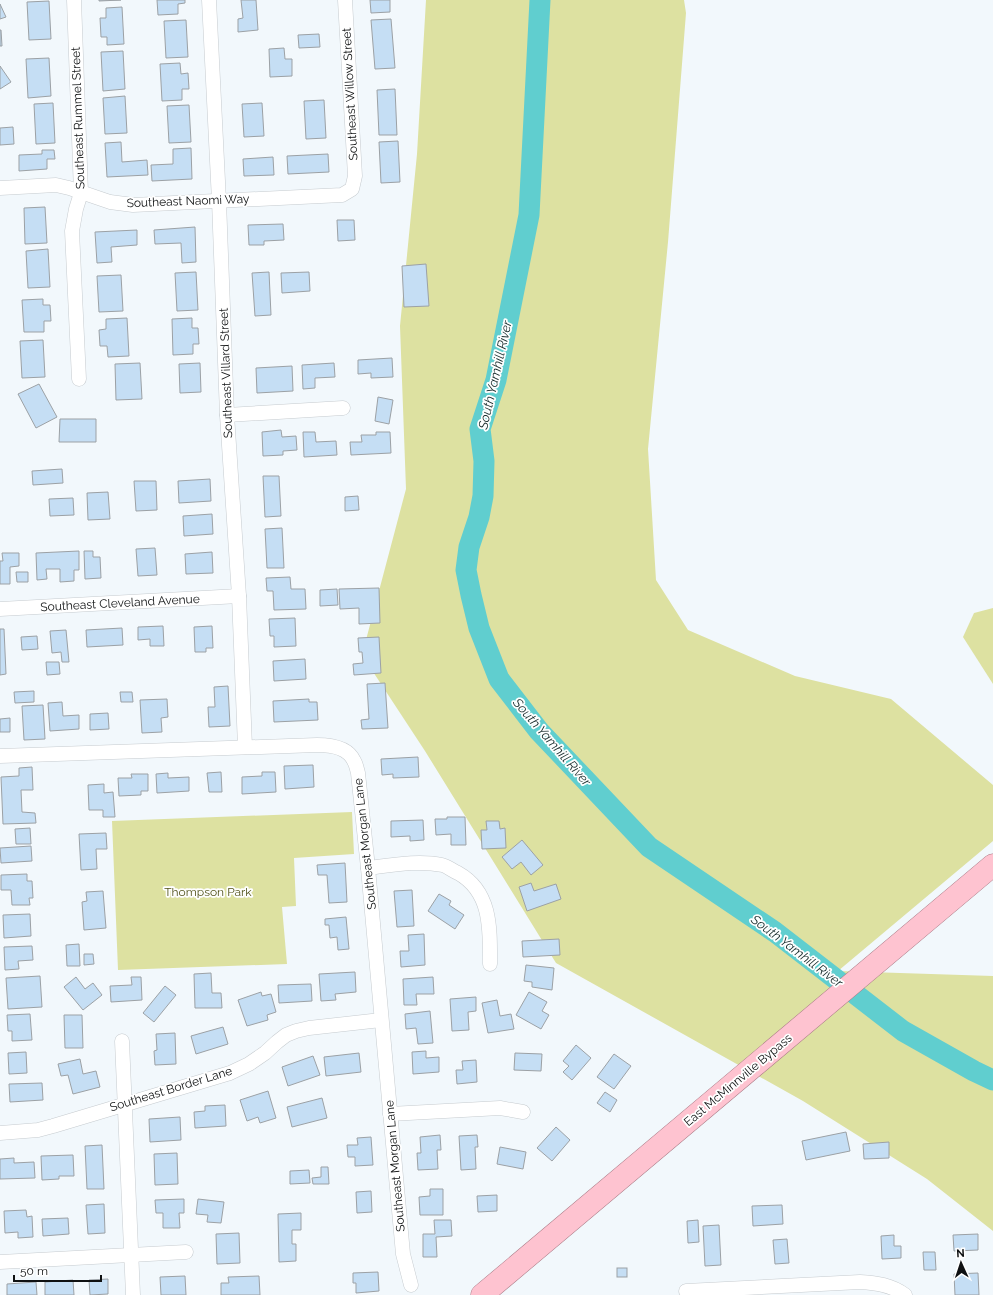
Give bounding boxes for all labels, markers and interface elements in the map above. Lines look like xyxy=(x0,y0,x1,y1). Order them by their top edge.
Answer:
street label: Southeast Willow Street xyxy=(340,27,360,161)
street label: Southeast Rummel Street xyxy=(69,47,87,189)
street label: Southeast Naomi Way xyxy=(126,192,250,210)
street label: Southeast Villard Street xyxy=(217,308,235,438)
water label: South Yamhill River xyxy=(475,319,515,432)
street label: Southeast Cleveland Avenue xyxy=(40,592,200,614)
water label: South Yamhill River xyxy=(509,694,594,789)
street label: Southeast Morgan Lane xyxy=(351,778,379,910)
park label: Thompson Park xyxy=(164,885,252,899)
water label: South Yamhill River xyxy=(747,911,846,991)
street label: East McMinnville Bypass xyxy=(681,1031,795,1129)
street label: Southeast Border Lane xyxy=(108,1064,234,1114)
street label: Southeast Morgan Lane xyxy=(382,1100,408,1232)
north arrow xyxy=(941,1243,981,1283)
text: N xyxy=(956,1247,965,1260)
scale bar xyxy=(14,1257,101,1283)
text: 50 m xyxy=(20,1264,48,1278)

